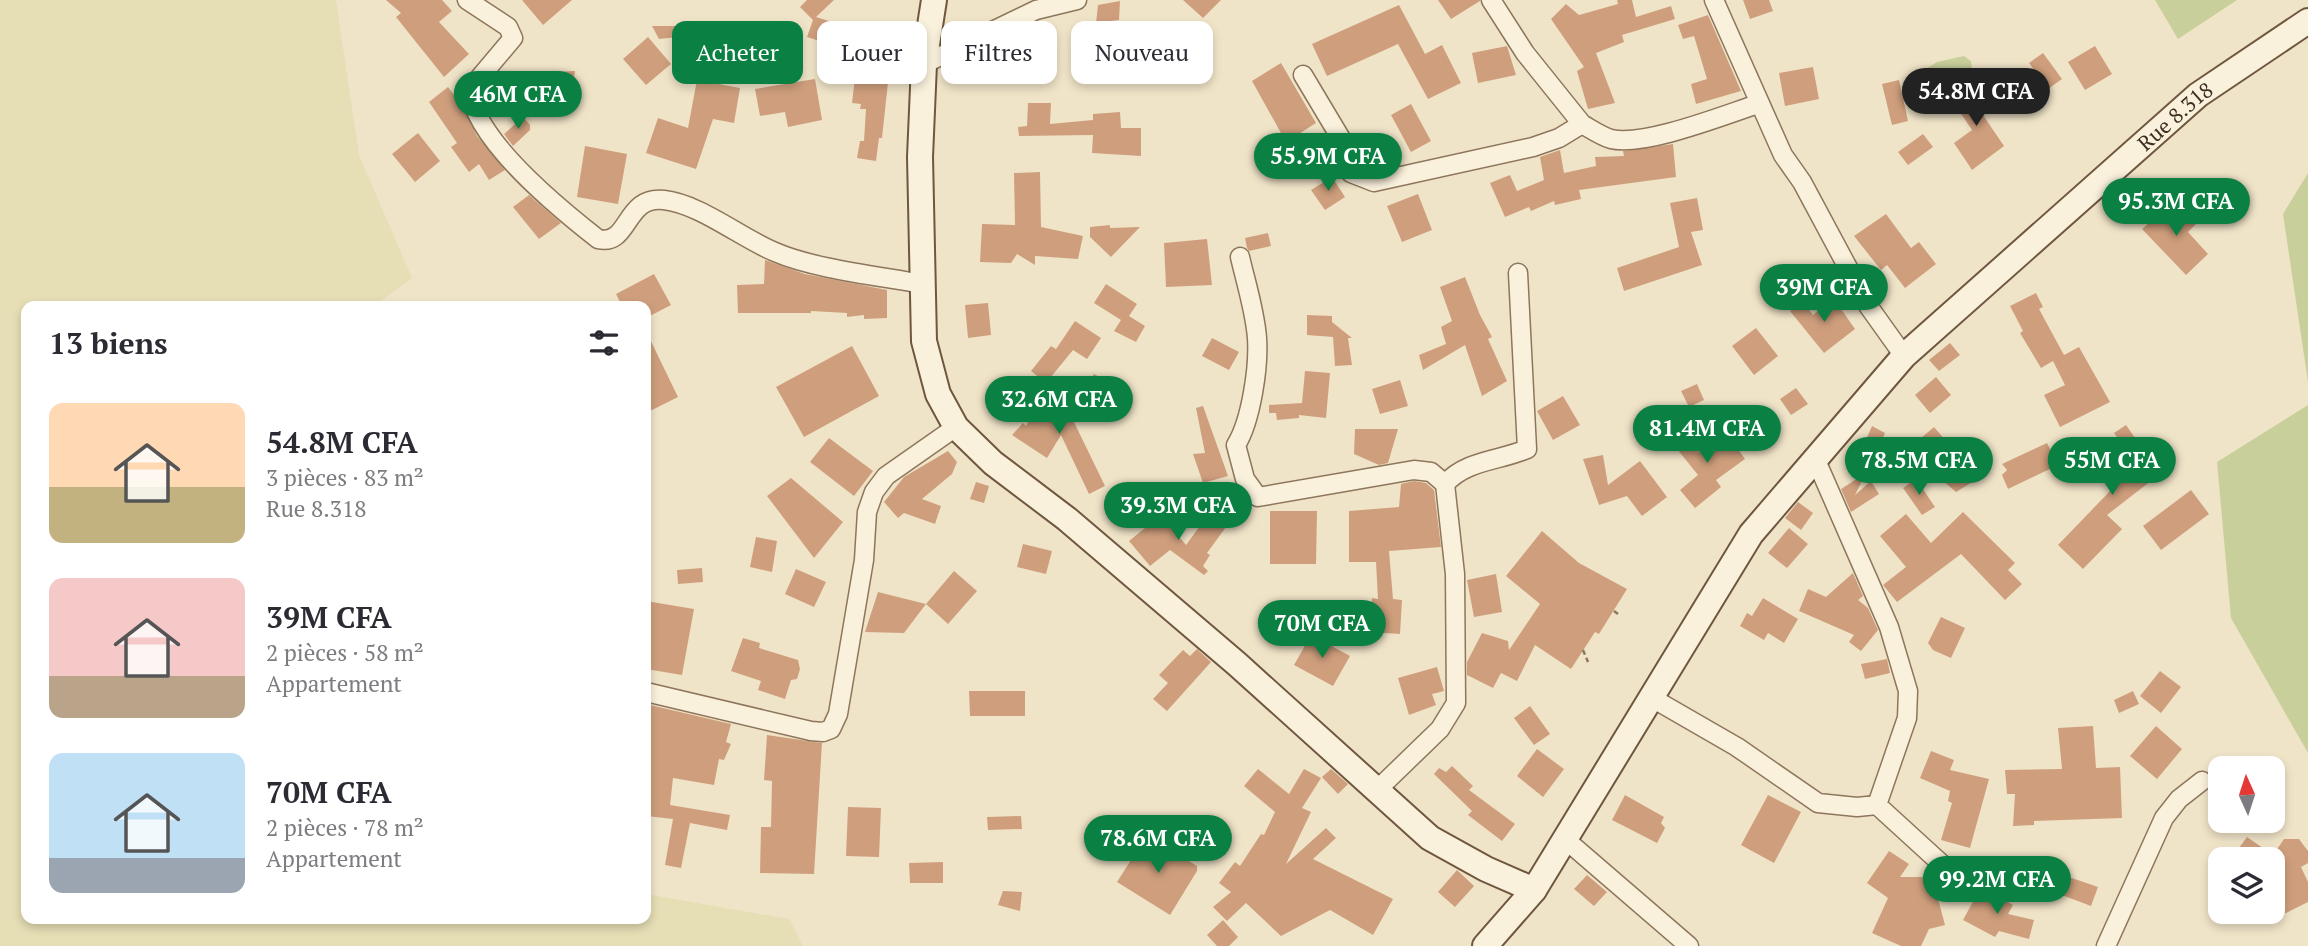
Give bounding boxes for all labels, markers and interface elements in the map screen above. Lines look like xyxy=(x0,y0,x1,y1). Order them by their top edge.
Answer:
chip: Acheter xyxy=(672,21,803,84)
chip: Louer xyxy=(817,21,927,84)
chip: Filtres xyxy=(941,21,1057,84)
chip: Nouveau xyxy=(1071,21,1213,84)
pin: 54.8M CFA xyxy=(1896,68,2056,128)
pin: 46M CFA xyxy=(453,72,583,131)
text: 54.8M CFA xyxy=(1918,75,2034,106)
street label: Rue 8.318 xyxy=(2131,75,2218,157)
text: 46M CFA xyxy=(470,78,566,109)
pin: 55.9M CFA xyxy=(1248,134,1408,193)
text: 55.9M CFA xyxy=(1270,140,1386,171)
pin: 95.3M CFA xyxy=(2096,178,2256,238)
text: 95.3M CFA xyxy=(2118,185,2234,216)
pin: 39M CFA xyxy=(1759,264,1889,324)
text: 39M CFA xyxy=(1776,271,1872,302)
text: 13 biens xyxy=(49,323,168,363)
icon: filters xyxy=(585,324,623,362)
pin: 32.6M CFA xyxy=(979,376,1139,436)
text: 32.6M CFA xyxy=(1001,383,1117,414)
pin: 81.4M CFA xyxy=(1627,406,1787,465)
text: 81.4M CFA xyxy=(1649,412,1765,443)
text: 54.8M CFA xyxy=(266,422,418,462)
icon: home xyxy=(105,431,189,515)
pin: 78.5M CFA xyxy=(1839,438,1999,497)
pin: 55M CFA xyxy=(2047,438,2177,497)
text: 78.5M CFA xyxy=(1861,444,1977,475)
text: 55M CFA xyxy=(2064,444,2160,475)
text: 3 pièces · 83 m² xyxy=(266,462,424,493)
pin: 39.3M CFA xyxy=(1098,482,1258,542)
text: 39.3M CFA xyxy=(1120,489,1236,520)
text: Rue 8.318 xyxy=(266,493,366,524)
text: 39M CFA xyxy=(266,597,392,637)
pin: 70M CFA xyxy=(1257,600,1387,660)
icon: home xyxy=(105,606,189,690)
text: 70M CFA xyxy=(1274,607,1370,638)
text: 2 pièces · 58 m² xyxy=(266,637,424,668)
text: Appartement xyxy=(266,668,402,699)
north arrow xyxy=(2208,756,2286,833)
map controls xyxy=(2208,756,2285,924)
text: 70M CFA xyxy=(266,772,392,812)
icon: home xyxy=(105,781,189,865)
text: 2 pièces · 78 m² xyxy=(266,812,424,843)
pin: 78.6M CFA xyxy=(1078,816,1238,875)
text: 78.6M CFA xyxy=(1100,822,1216,853)
text: Appartement xyxy=(266,843,402,874)
button: layers xyxy=(2208,847,2285,924)
pin: 99.2M CFA xyxy=(1917,856,2077,916)
text: 99.2M CFA xyxy=(1939,863,2055,894)

